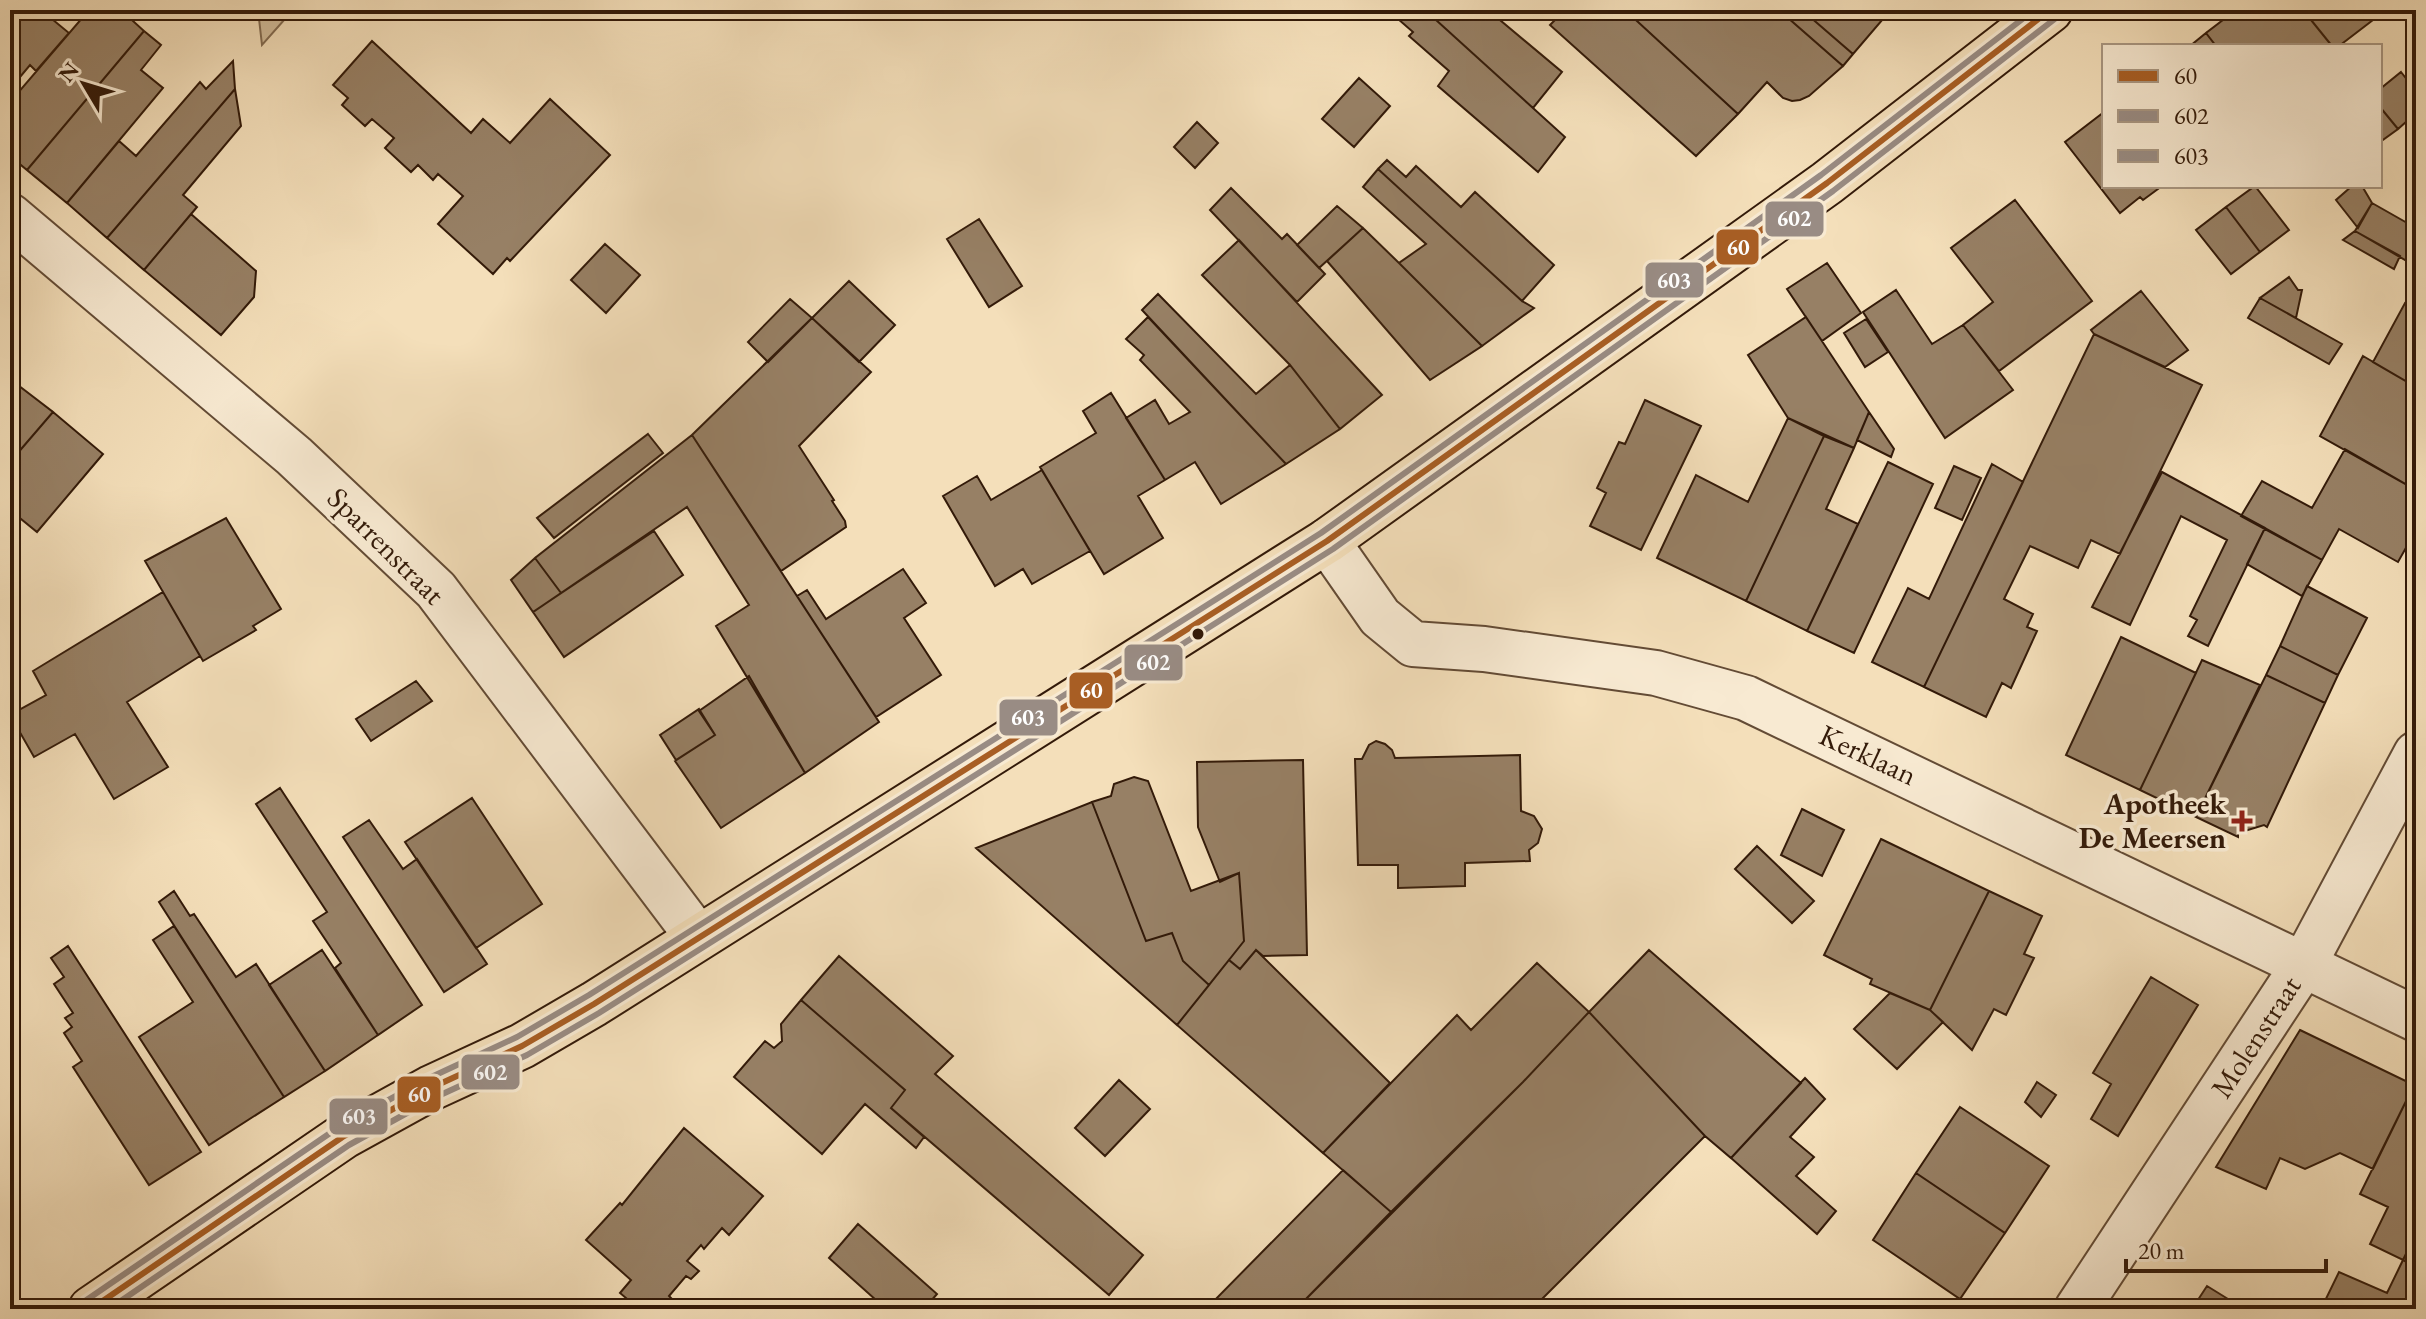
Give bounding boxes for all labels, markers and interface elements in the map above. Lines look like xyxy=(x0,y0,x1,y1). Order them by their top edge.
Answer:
north arrow xyxy=(44,44,124,124)
legend xyxy=(2102,44,2382,188)
text: N xyxy=(52,56,86,88)
text: 60 xyxy=(2174,60,2197,91)
text: 602 xyxy=(2174,100,2209,131)
text: 603 xyxy=(2174,140,2209,171)
line badge: 602 xyxy=(1764,200,1825,238)
text: 602 xyxy=(1777,204,1812,233)
line badge: 60 xyxy=(1715,228,1760,266)
text: 60 xyxy=(1726,233,1750,262)
line badge: 603 xyxy=(1644,261,1705,299)
text: 603 xyxy=(1657,266,1691,295)
street label: Sparrenstraat xyxy=(319,478,454,613)
unlabelled marker xyxy=(1190,626,1206,642)
line badge: 602 xyxy=(1123,643,1184,682)
text: 602 xyxy=(1136,648,1171,677)
line badge: 60 xyxy=(1068,671,1114,710)
text: 60 xyxy=(1079,676,1103,705)
line badge: 603 xyxy=(998,698,1059,737)
text: 603 xyxy=(1011,703,1045,732)
street label: Kerklaan xyxy=(1813,715,1923,794)
place label: Apotheek De Meersen xyxy=(2079,784,2227,857)
marker: Apotheek De Meersen xyxy=(2233,812,2251,830)
street label: Molenstraat xyxy=(2202,968,2310,1105)
line badge: 602 xyxy=(460,1053,521,1091)
text: 602 xyxy=(473,1058,508,1087)
line badge: 60 xyxy=(396,1075,442,1114)
text: 60 xyxy=(407,1080,431,1109)
line badge: 603 xyxy=(328,1097,389,1136)
text: 603 xyxy=(342,1102,376,1131)
scale bar xyxy=(2126,1223,2326,1273)
text: 20 m xyxy=(2138,1235,2185,1266)

